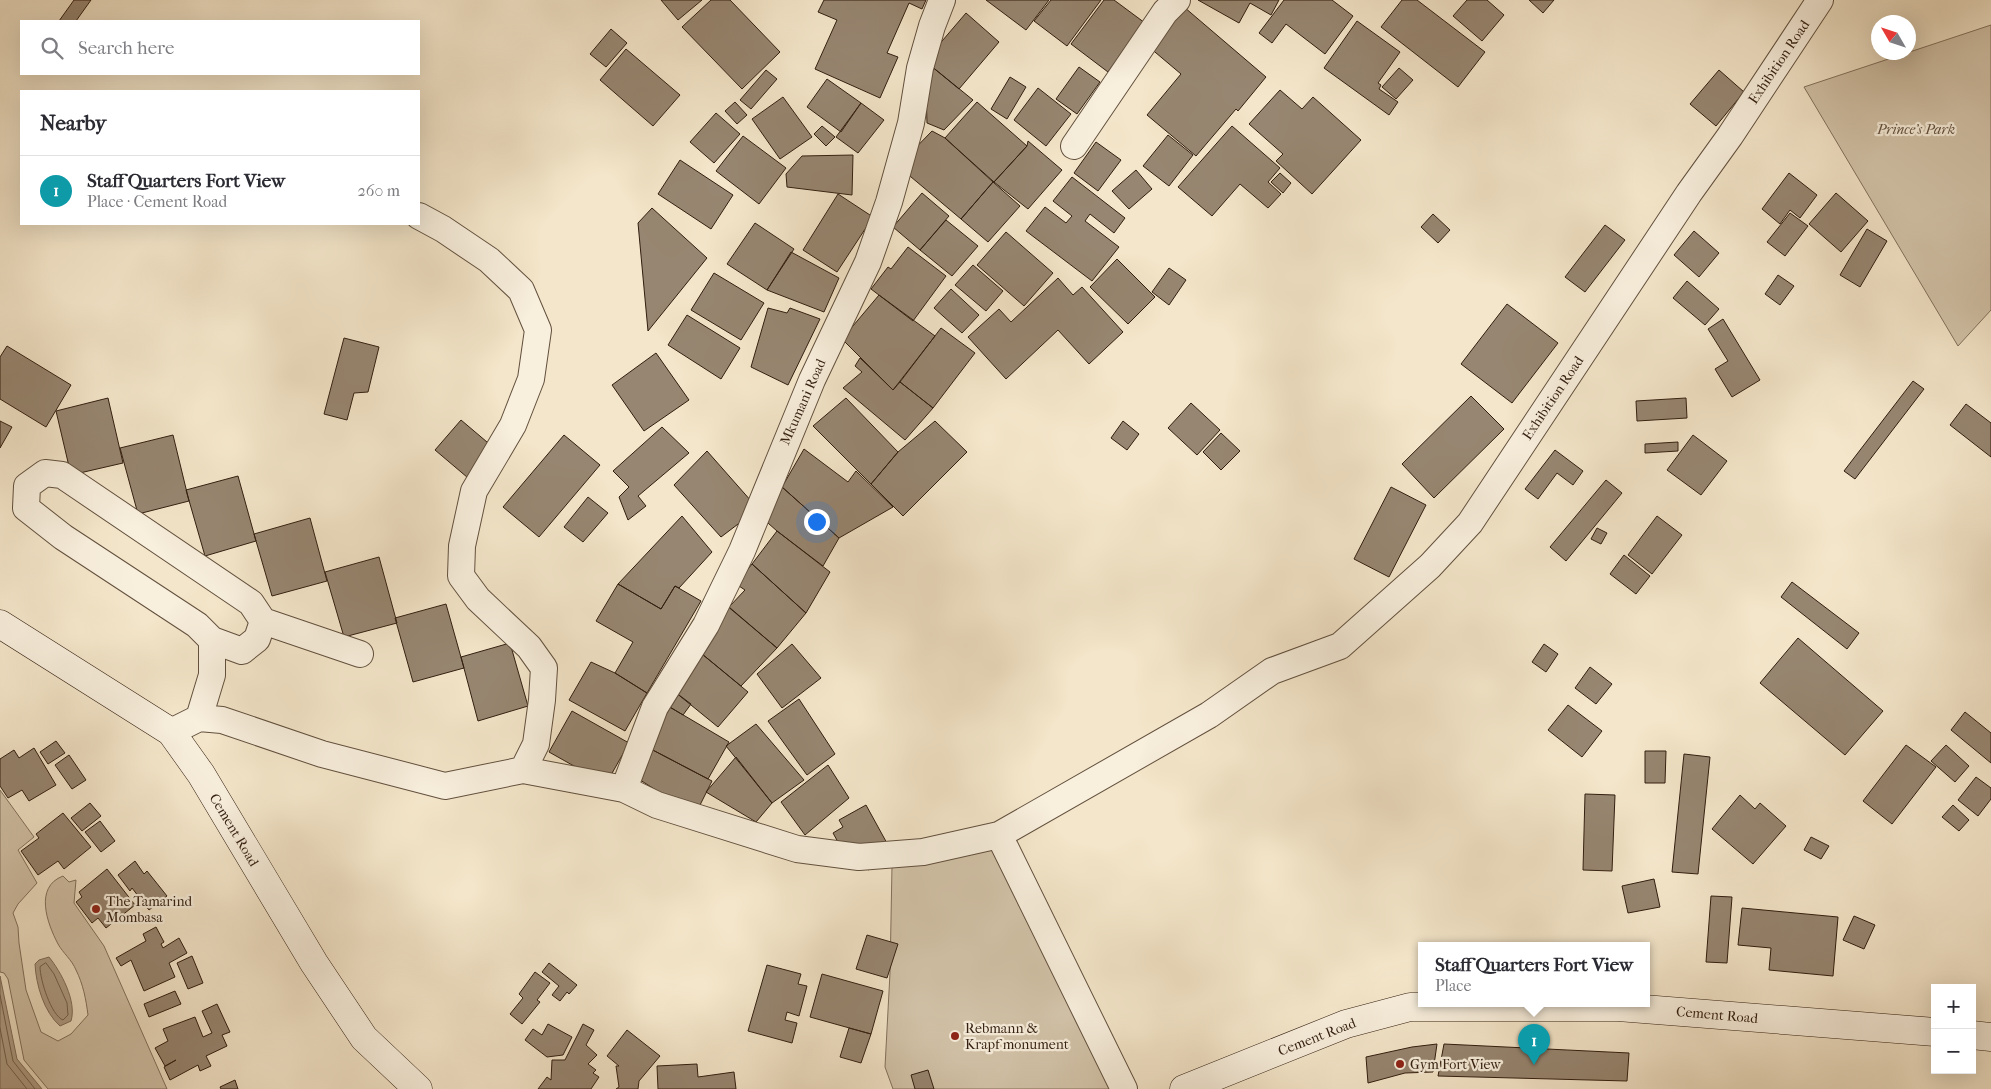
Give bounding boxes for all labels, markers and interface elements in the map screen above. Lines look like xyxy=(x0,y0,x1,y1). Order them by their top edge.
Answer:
north arrow xyxy=(1871,15,1916,60)
street label: Exhibition Road xyxy=(1745,17,1813,107)
search box xyxy=(20,20,420,75)
icon: search xyxy=(38,34,66,62)
text: Search here xyxy=(78,37,174,59)
text: Nearby xyxy=(40,111,106,135)
park label: Prince's Park xyxy=(1876,121,1955,138)
text: Staff Quarters Fort View xyxy=(87,170,285,192)
text: 1 xyxy=(53,181,59,200)
text: 260 m xyxy=(358,181,400,200)
text: Place · Cement Road xyxy=(87,192,227,211)
street label: Exhibition Road xyxy=(1519,353,1587,443)
street label: Mkumani Road xyxy=(776,356,830,448)
your location xyxy=(804,509,830,535)
street label: Cement Road xyxy=(206,790,263,870)
place label: The Tamarind Mombasa xyxy=(106,893,192,926)
marker: The Tamarind Mombasa xyxy=(90,903,102,915)
popup xyxy=(1418,942,1650,1007)
text: Staff Quarters Fort View xyxy=(1435,954,1633,976)
text: Place xyxy=(1435,976,1471,995)
map controls xyxy=(1931,984,1976,1074)
button: + xyxy=(1931,984,1976,1029)
street label: Cement Road xyxy=(1675,1003,1759,1027)
street label: Cement Road xyxy=(1276,1014,1359,1060)
place label: Rebmann & Krapf monument xyxy=(965,1020,1069,1053)
pin: 1 xyxy=(1518,1024,1550,1065)
button: − xyxy=(1931,1029,1976,1074)
marker: Rebmann & Krapf monument xyxy=(949,1030,961,1042)
place label: Gym Fort View xyxy=(1410,1056,1501,1073)
marker: Gym Fort View xyxy=(1394,1058,1406,1070)

